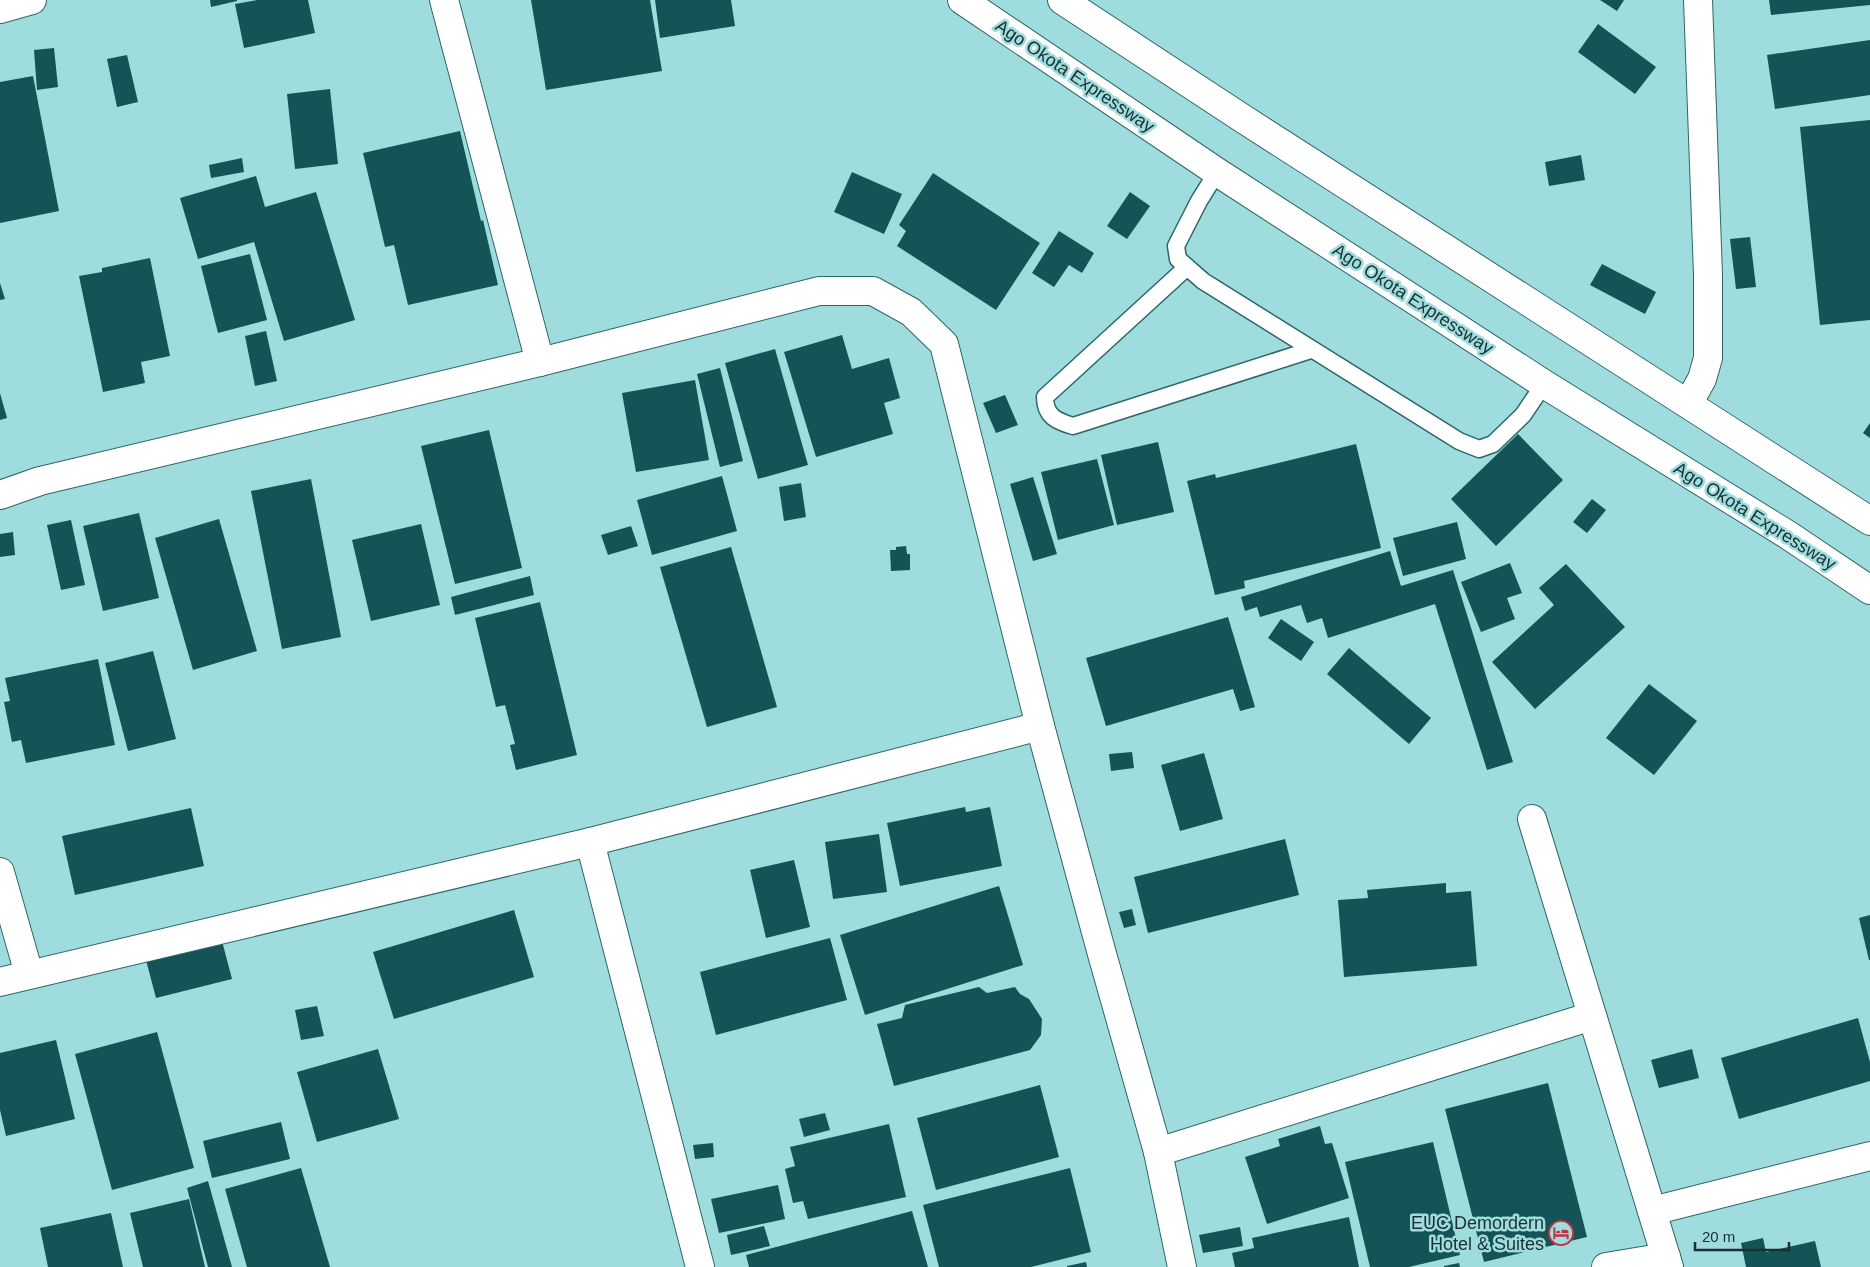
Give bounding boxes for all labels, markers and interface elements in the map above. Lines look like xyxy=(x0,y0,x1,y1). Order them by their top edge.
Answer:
street label: Ago Okota Expressway xyxy=(992,15,1158,137)
street label: Ago Okota Expressway xyxy=(1329,240,1497,358)
street label: Ago Okota Expressway xyxy=(1670,458,1840,574)
place label: EUC Demordern Hotel & Suites xyxy=(1411,1213,1544,1254)
hotel icon: EUC Demordern Hotel & Suites xyxy=(1548,1220,1574,1246)
scale bar xyxy=(1695,1220,1789,1252)
text: 20 m xyxy=(1702,1228,1735,1245)

